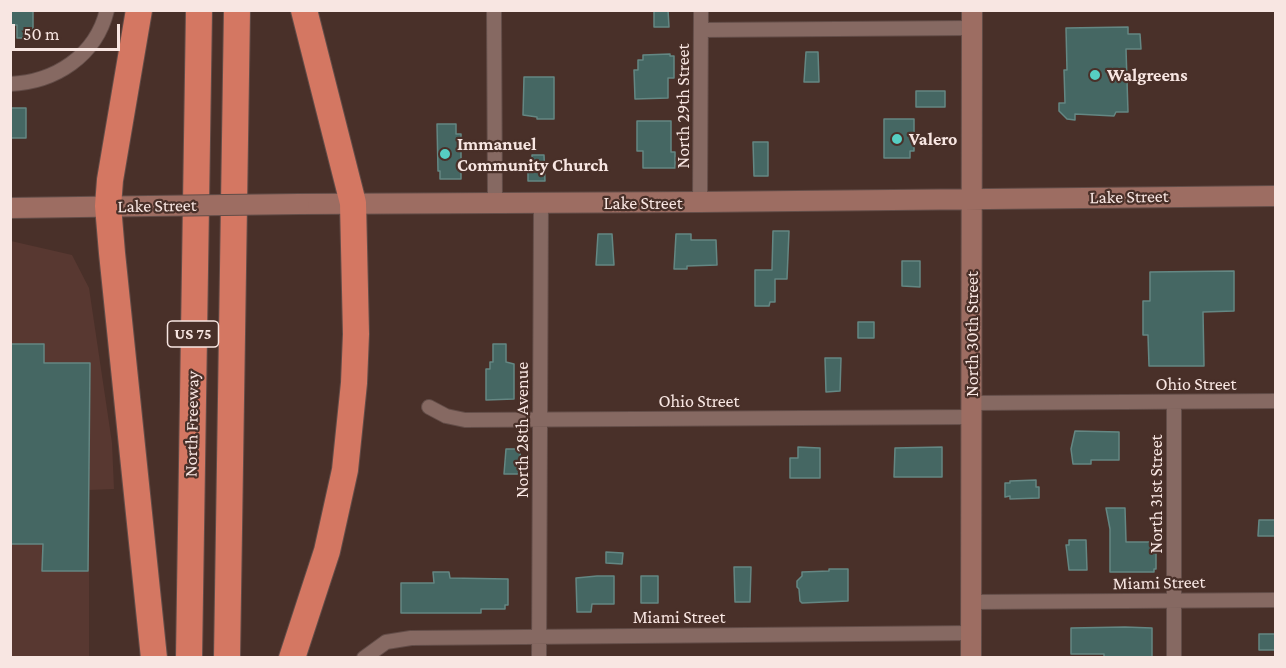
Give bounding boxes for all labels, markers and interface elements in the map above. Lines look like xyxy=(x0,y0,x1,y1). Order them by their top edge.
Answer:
scale bar xyxy=(15,12,123,50)
text: 50 m xyxy=(23,24,60,44)
street label: North 29th Street xyxy=(672,44,694,168)
place label: Walgreens xyxy=(1107,64,1188,86)
marker: Walgreens xyxy=(1088,68,1102,82)
place label: Valero xyxy=(909,128,957,150)
marker: Valero xyxy=(890,132,904,146)
place label: Immanuel Community Church xyxy=(457,133,608,176)
marker: Immanuel Community Church xyxy=(438,147,452,161)
street label: Lake Street xyxy=(1089,186,1169,208)
street label: Lake Street xyxy=(603,192,683,214)
street label: Lake Street xyxy=(117,195,197,217)
street label: North 30th Street xyxy=(961,271,983,397)
road number: US 75 xyxy=(168,321,218,347)
street label: North 28th Avenue xyxy=(511,362,533,498)
street label: North Freeway xyxy=(180,371,204,477)
street label: Ohio Street xyxy=(1156,373,1236,395)
street label: Ohio Street xyxy=(659,390,739,412)
street label: North 31st Street xyxy=(1145,434,1167,554)
street label: Miami Street xyxy=(1112,571,1206,595)
street label: Miami Street xyxy=(633,606,725,628)

